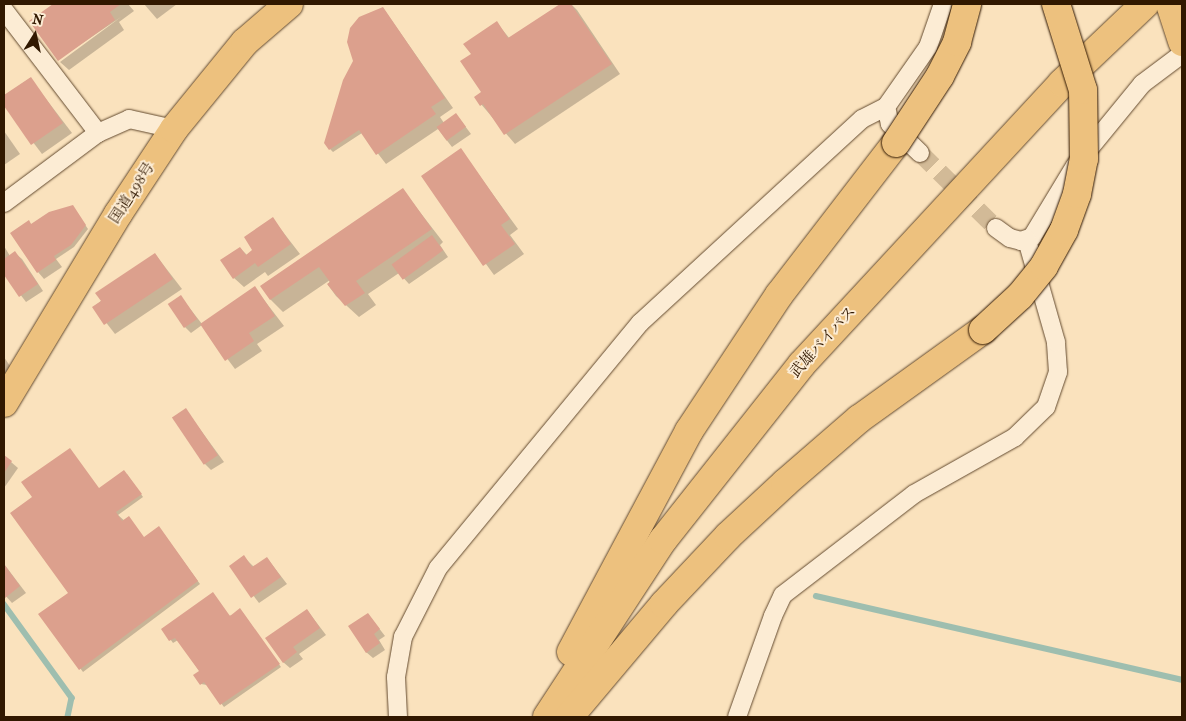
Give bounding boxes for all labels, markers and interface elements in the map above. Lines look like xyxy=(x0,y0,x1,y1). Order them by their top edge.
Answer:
north arrow xyxy=(10,10,60,60)
text: N xyxy=(31,10,44,29)
street label: 国道498号 xyxy=(106,159,158,227)
street label: 武雄バイパス xyxy=(786,303,860,381)

